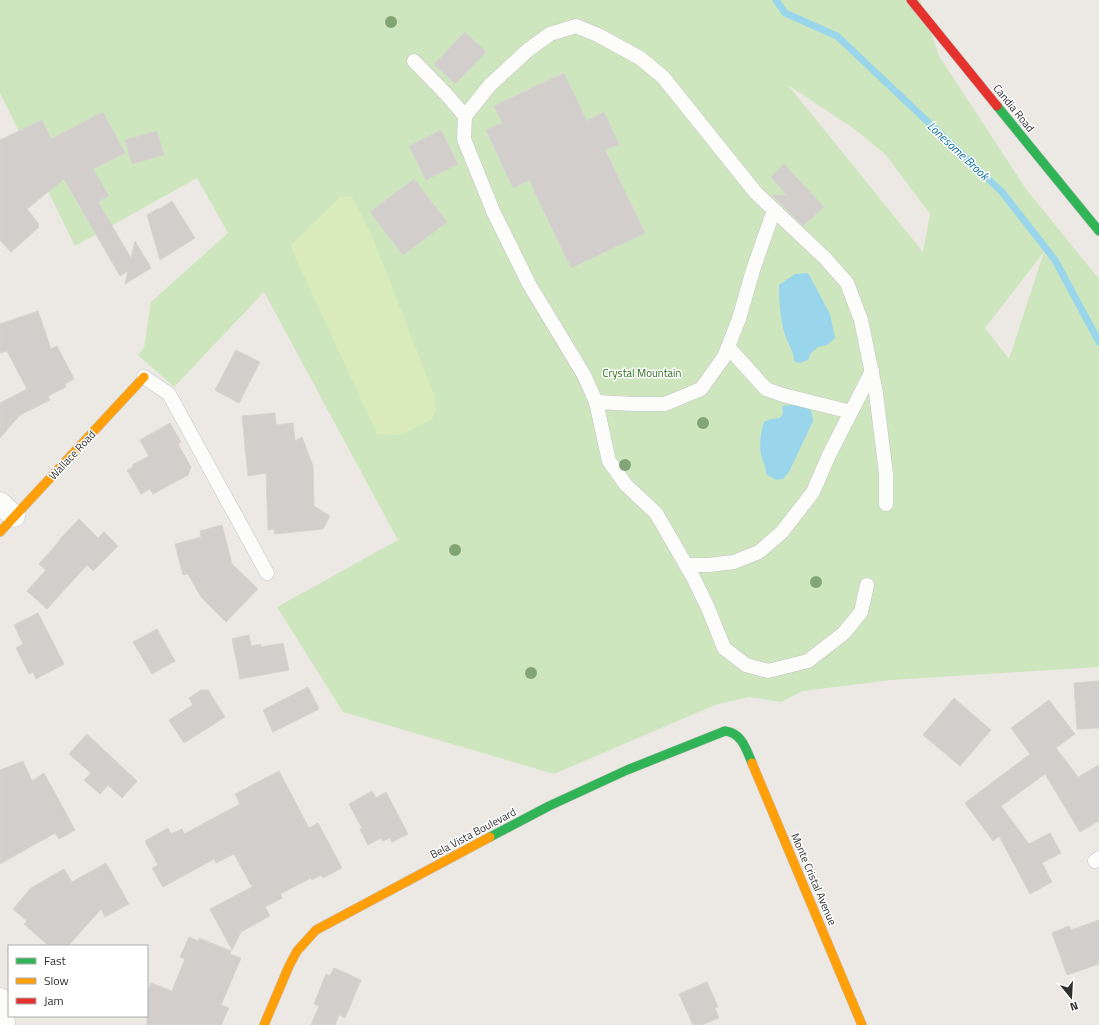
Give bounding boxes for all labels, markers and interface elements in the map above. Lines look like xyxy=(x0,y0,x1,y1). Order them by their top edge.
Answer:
street label: Candia Road xyxy=(990,81,1038,135)
water label: Lonesome Brook xyxy=(923,117,995,186)
park label: Crystal Mountain xyxy=(603,365,682,381)
street label: Wallace Road xyxy=(45,427,99,483)
street label: Bela Vista Boulevard xyxy=(427,804,519,862)
street label: Monte Cristal Avenue xyxy=(787,830,841,928)
legend xyxy=(8,945,148,1017)
text: Fast xyxy=(44,951,67,970)
text: Slow xyxy=(44,971,69,990)
north arrow xyxy=(1051,977,1091,1017)
text: Jam xyxy=(44,991,64,1010)
text: N xyxy=(1068,998,1080,1015)

